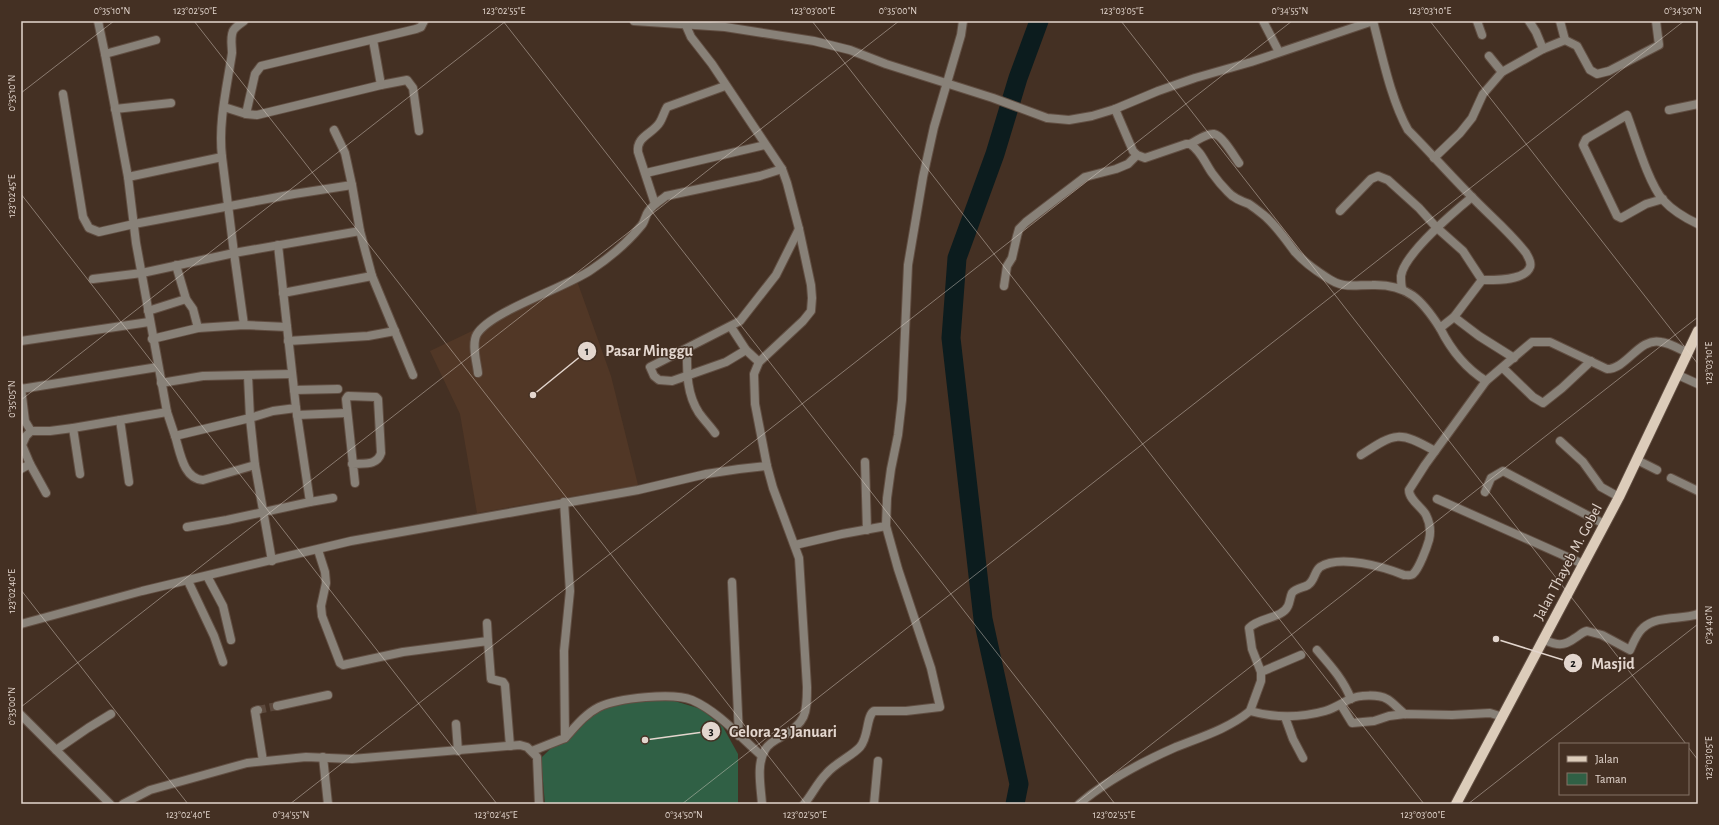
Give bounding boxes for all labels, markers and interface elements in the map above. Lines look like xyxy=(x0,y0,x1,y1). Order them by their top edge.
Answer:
text: 0°35'10"N xyxy=(94,6,130,16)
text: 123°02'50"E xyxy=(173,6,217,16)
text: 123°02'55"E xyxy=(483,6,525,16)
text: 123°03'00"E xyxy=(791,6,835,16)
text: 0°35'00"N xyxy=(879,6,917,16)
text: 123°03'05"E xyxy=(1100,6,1144,16)
text: 0°34'55"N xyxy=(1272,6,1308,16)
text: 123°03'10"E xyxy=(1409,6,1451,16)
text: 0°34'50"N xyxy=(1664,6,1702,16)
text: 0°35'10"N xyxy=(7,75,17,111)
text: 123°02'45"E xyxy=(7,174,17,218)
callout: Pasar Minggu xyxy=(577,337,700,365)
text: 123°03'10"E xyxy=(1704,342,1714,384)
text: Pasar Minggu xyxy=(605,343,693,359)
text: 1 xyxy=(585,345,589,357)
text: 0°35'05"N xyxy=(7,380,17,418)
street label: Jalan Thayeb M. Gobel xyxy=(1531,501,1605,623)
text: 123°02'40"E xyxy=(7,569,17,613)
text: 0°34'40"N xyxy=(1704,606,1714,644)
callout: Masjid xyxy=(1563,649,1643,677)
text: Masjid xyxy=(1591,656,1635,673)
text: 2 xyxy=(1570,657,1576,669)
text: 0°35'00"N xyxy=(7,687,17,725)
callout: Gelora 23 Januari xyxy=(701,717,845,745)
text: Gelora 23 Januari xyxy=(729,724,837,740)
text: 3 xyxy=(708,725,714,737)
text: 123°03'05"E xyxy=(1704,736,1714,780)
legend xyxy=(1559,743,1689,795)
text: Jalan xyxy=(1595,753,1619,765)
text: Taman xyxy=(1595,773,1627,785)
text: 123°02'40"E xyxy=(166,810,210,820)
text: 0°34'55"N xyxy=(273,810,309,820)
text: 123°02'45"E xyxy=(474,810,518,820)
text: 0°34'50"N xyxy=(665,810,703,820)
text: 123°02'50"E xyxy=(783,810,827,820)
text: 123°02'55"E xyxy=(1093,810,1135,820)
text: 123°03'00"E xyxy=(1401,810,1445,820)

